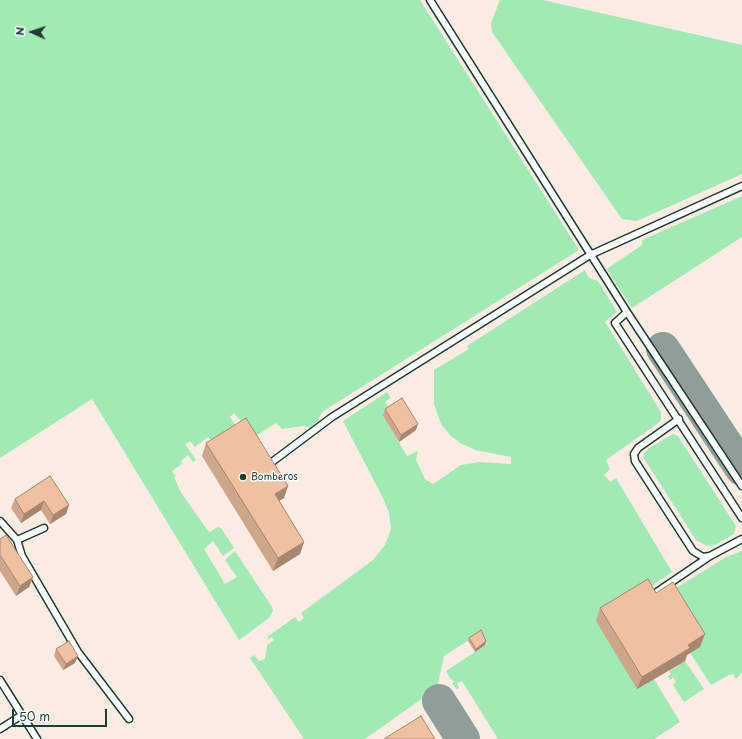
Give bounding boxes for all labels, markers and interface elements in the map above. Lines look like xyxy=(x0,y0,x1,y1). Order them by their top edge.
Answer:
north arrow xyxy=(12,12,52,52)
text: N xyxy=(11,27,28,36)
place label: Bomberos xyxy=(251,471,298,483)
marker: Bomberos xyxy=(238,472,248,482)
scale bar xyxy=(14,701,109,727)
text: 50 m xyxy=(19,707,50,725)

